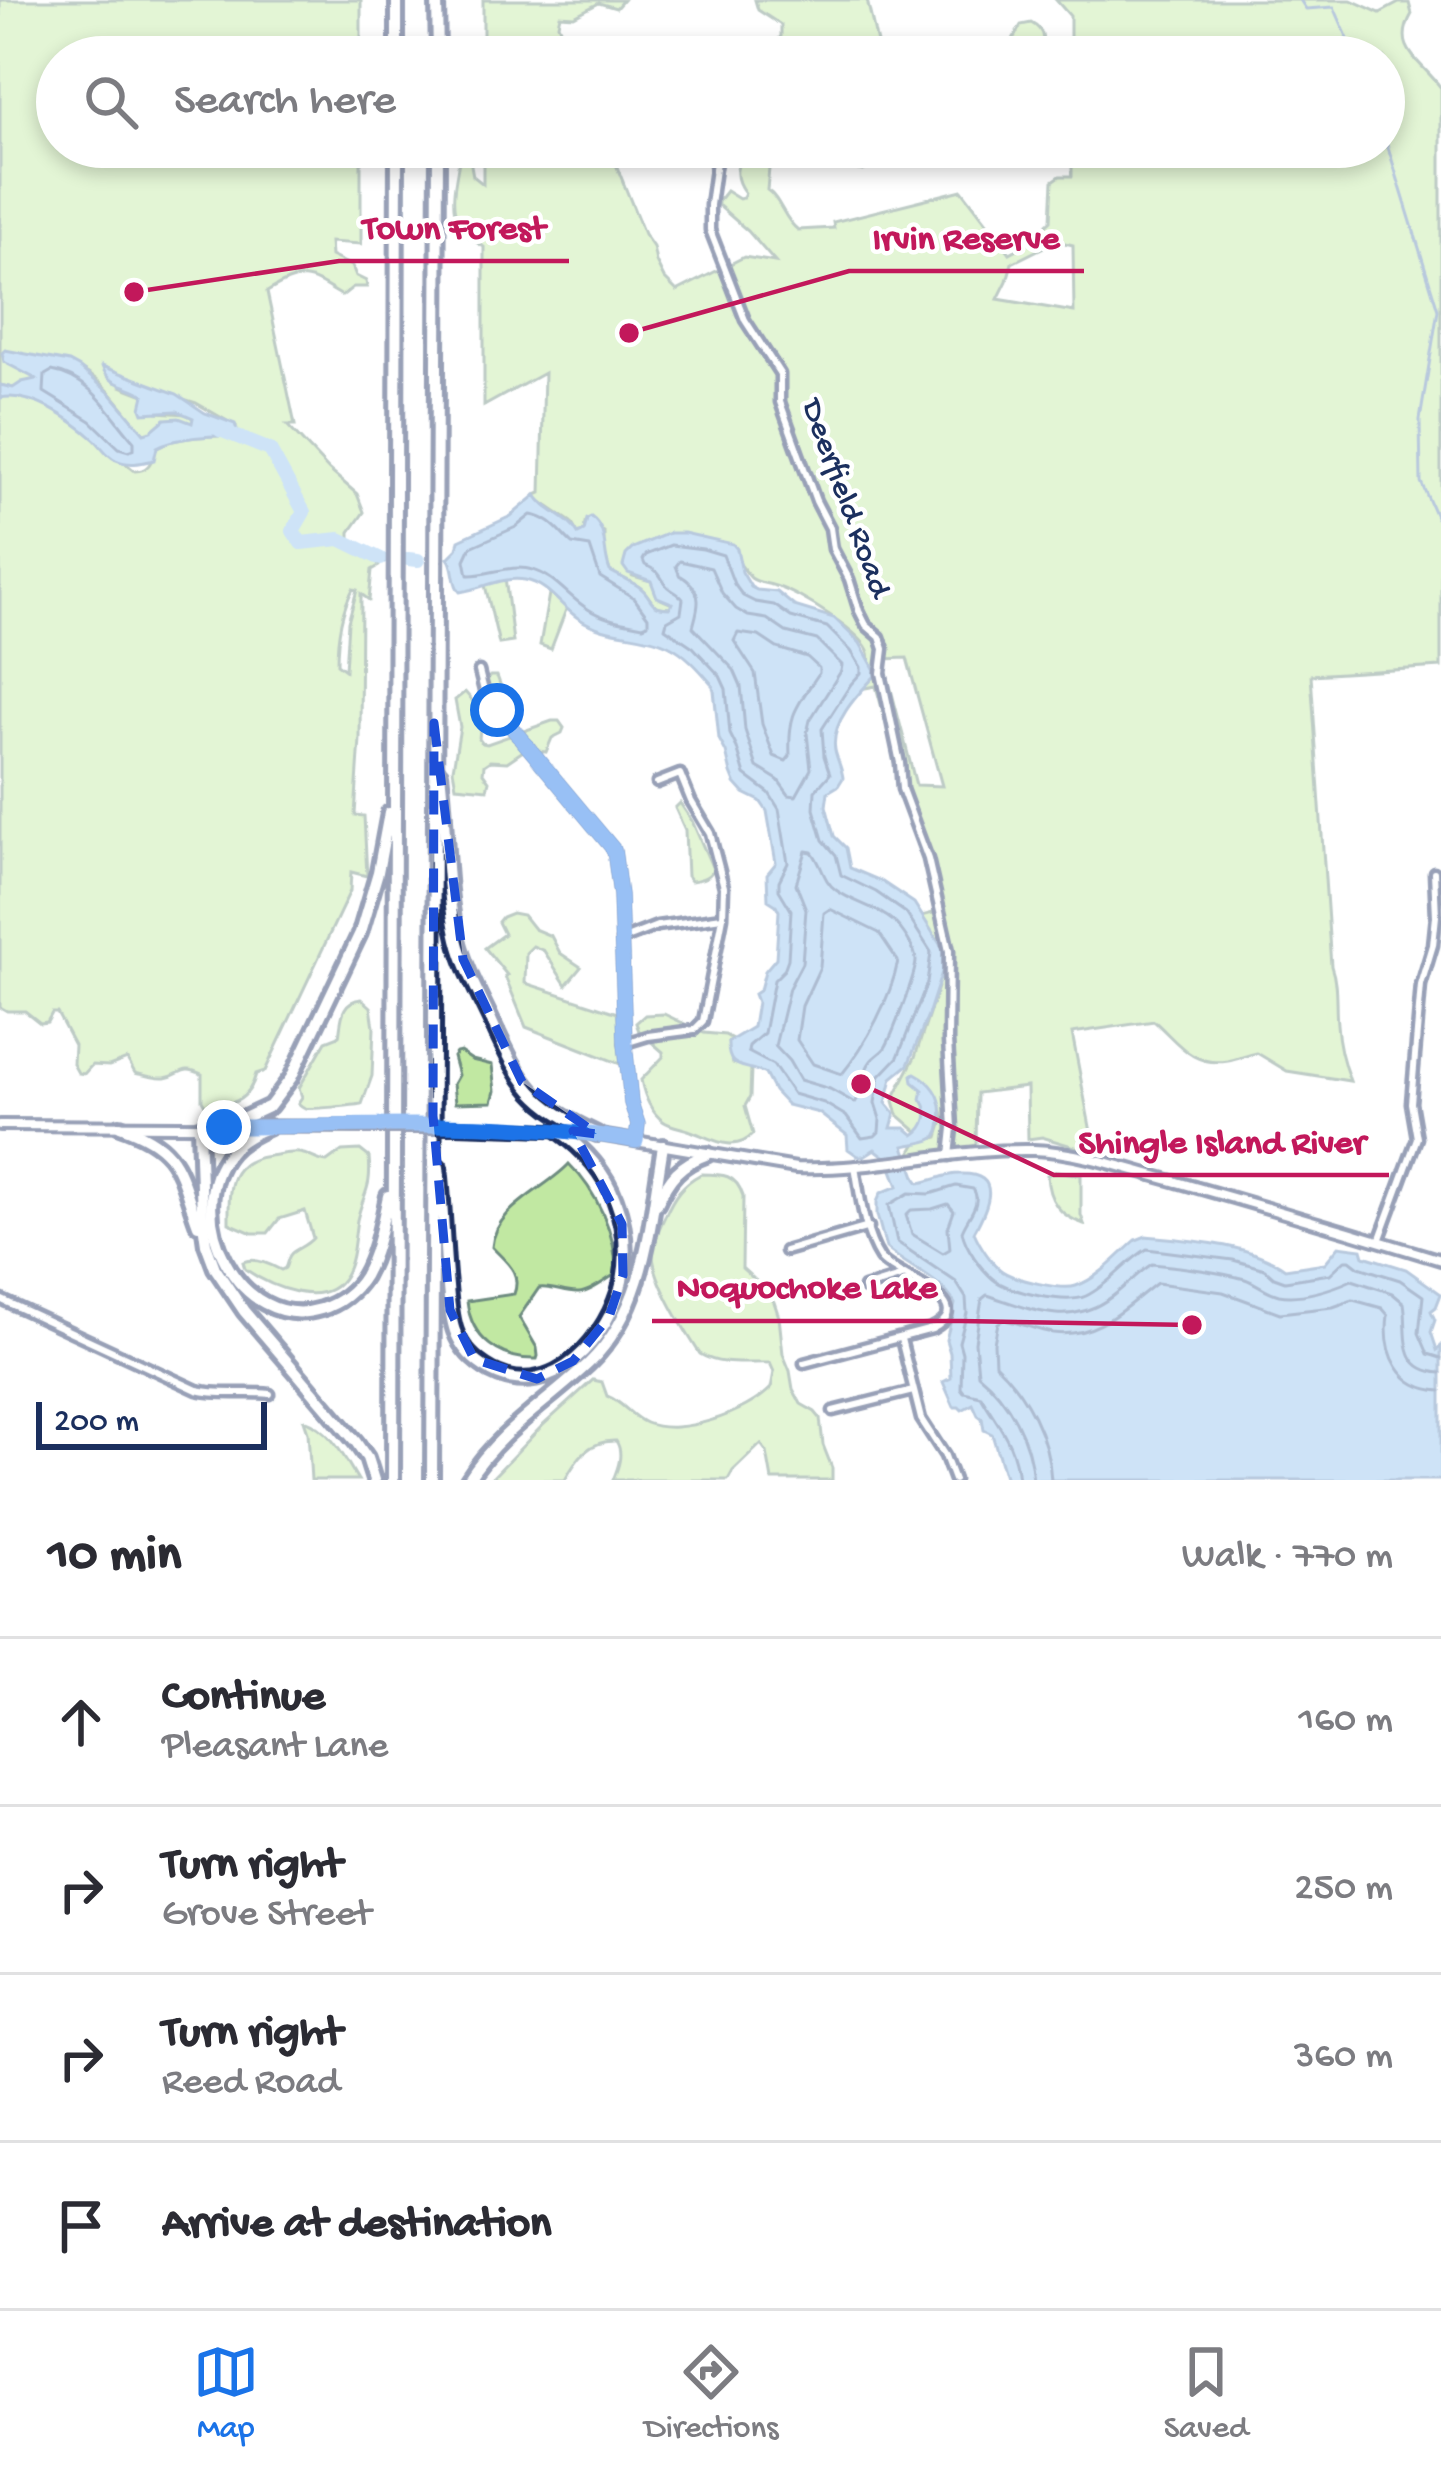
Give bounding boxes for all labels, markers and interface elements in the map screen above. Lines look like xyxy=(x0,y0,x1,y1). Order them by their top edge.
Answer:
search box xyxy=(36,36,1405,168)
icon: search xyxy=(78,69,144,135)
text: Search here xyxy=(174,76,396,129)
callout: Town Forest xyxy=(339,189,569,261)
callout: Irvin Reserve xyxy=(849,199,1084,271)
text: Town Forest xyxy=(360,210,549,253)
text: Irvin Reserve xyxy=(872,220,1061,263)
street label: Deerfield Road xyxy=(790,393,898,606)
route start xyxy=(470,683,524,737)
route end xyxy=(197,1100,251,1154)
callout: Shingle Island River xyxy=(1054,1103,1389,1175)
text: Shingle Island River xyxy=(1079,1124,1369,1167)
callout: Noquochoke Lake xyxy=(652,1249,961,1321)
text: Noquochoke Lake xyxy=(677,1269,939,1312)
scale bar xyxy=(36,1396,267,1449)
text: 200 m xyxy=(54,1404,139,1442)
text: 10 min xyxy=(48,1528,181,1588)
text: Walk · 770 m xyxy=(1182,1535,1393,1581)
text: Continue xyxy=(162,1672,325,1725)
icon: ahead xyxy=(48,1689,114,1755)
text: 160 m xyxy=(1298,1699,1393,1745)
text: Pleasant Lane xyxy=(162,1725,388,1771)
text: Turn right xyxy=(162,1840,342,1893)
icon: right xyxy=(48,1857,114,1923)
text: 250 m xyxy=(1294,1867,1393,1913)
text: Grove Street xyxy=(162,1893,371,1939)
text: Turn right xyxy=(162,2008,342,2061)
icon: right xyxy=(48,2025,114,2091)
text: 360 m xyxy=(1294,2035,1393,2081)
text: Reed Road xyxy=(162,2061,340,2107)
icon: arrive xyxy=(48,2193,114,2259)
text: Arrive at destination xyxy=(162,2199,551,2252)
tab: Map xyxy=(193,2339,259,2449)
tab: Directions xyxy=(644,2339,778,2449)
tab: Saved xyxy=(1164,2339,1248,2449)

